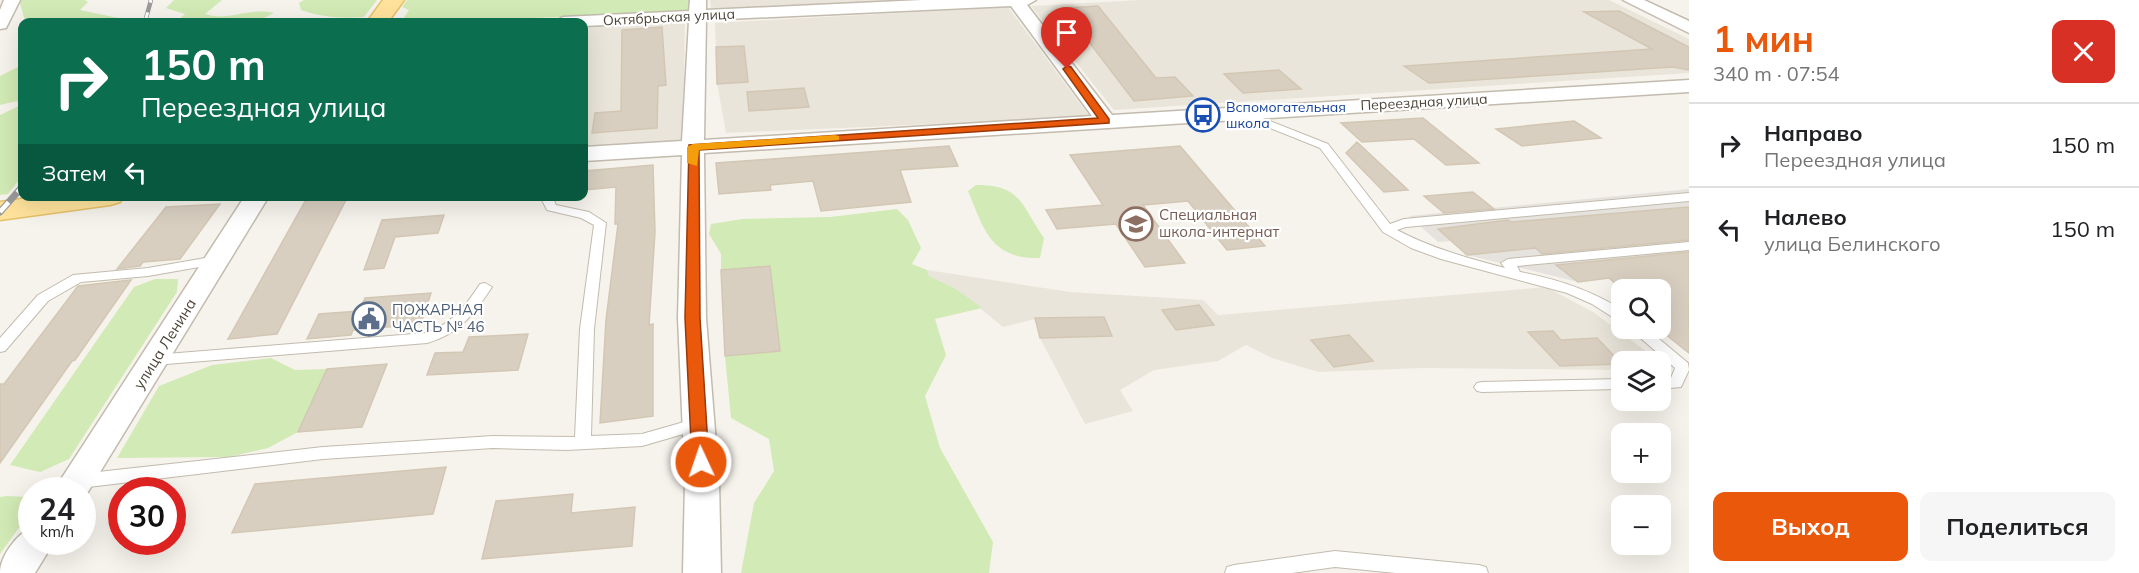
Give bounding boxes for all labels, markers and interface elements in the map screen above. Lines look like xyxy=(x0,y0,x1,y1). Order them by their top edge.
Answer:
street label: Октябрьская улица xyxy=(603,5,735,29)
pin xyxy=(1041,7,1092,69)
icon: arrive xyxy=(1050,16,1083,49)
text: 1 мин xyxy=(1713,16,1814,61)
button: close xyxy=(2052,20,2115,83)
text: 150 m xyxy=(141,38,266,91)
icon: right xyxy=(42,42,120,120)
text: 340 m · 07:54 xyxy=(1713,61,1839,86)
text: Переездная улица xyxy=(141,90,387,124)
street label: Переездная улица xyxy=(1360,90,1488,114)
bus stop icon: Вспомогательная школа xyxy=(1185,97,1221,133)
place label: Вспомогательная школа xyxy=(1226,98,1346,132)
text: Направо xyxy=(1764,119,1862,147)
icon: right xyxy=(1713,129,1746,162)
text: 150 m xyxy=(2050,131,2115,159)
text: Переездная улица xyxy=(1764,147,1946,172)
icon: left xyxy=(119,156,152,189)
text: Затем xyxy=(42,159,107,187)
text: Налево xyxy=(1764,203,1847,231)
place label: Специальная школа-интернат xyxy=(1159,205,1280,241)
school or university icon: Специальная школа-интернат xyxy=(1118,206,1154,242)
icon: left xyxy=(1713,213,1746,246)
text: 150 m xyxy=(2050,215,2115,243)
text: улица Белинского xyxy=(1764,231,1941,256)
map controls xyxy=(1611,279,1671,555)
button: search xyxy=(1611,279,1671,339)
street label: улица Ленина xyxy=(129,295,200,393)
place label: ПОЖАРНАЯ ЧАСТЬ № 46 xyxy=(392,300,485,336)
public building icon: ПОЖАРНАЯ ЧАСТЬ № 46 xyxy=(351,301,387,337)
button: layers xyxy=(1611,351,1671,411)
button: + xyxy=(1611,423,1671,483)
position arrow xyxy=(669,430,733,494)
speed limit sign: 30 xyxy=(108,477,186,555)
text: 24 xyxy=(39,490,75,528)
button: Выход xyxy=(1713,492,1908,561)
button: Поделиться xyxy=(1920,492,2115,561)
button: − xyxy=(1611,495,1671,555)
text: km/h xyxy=(40,522,74,541)

